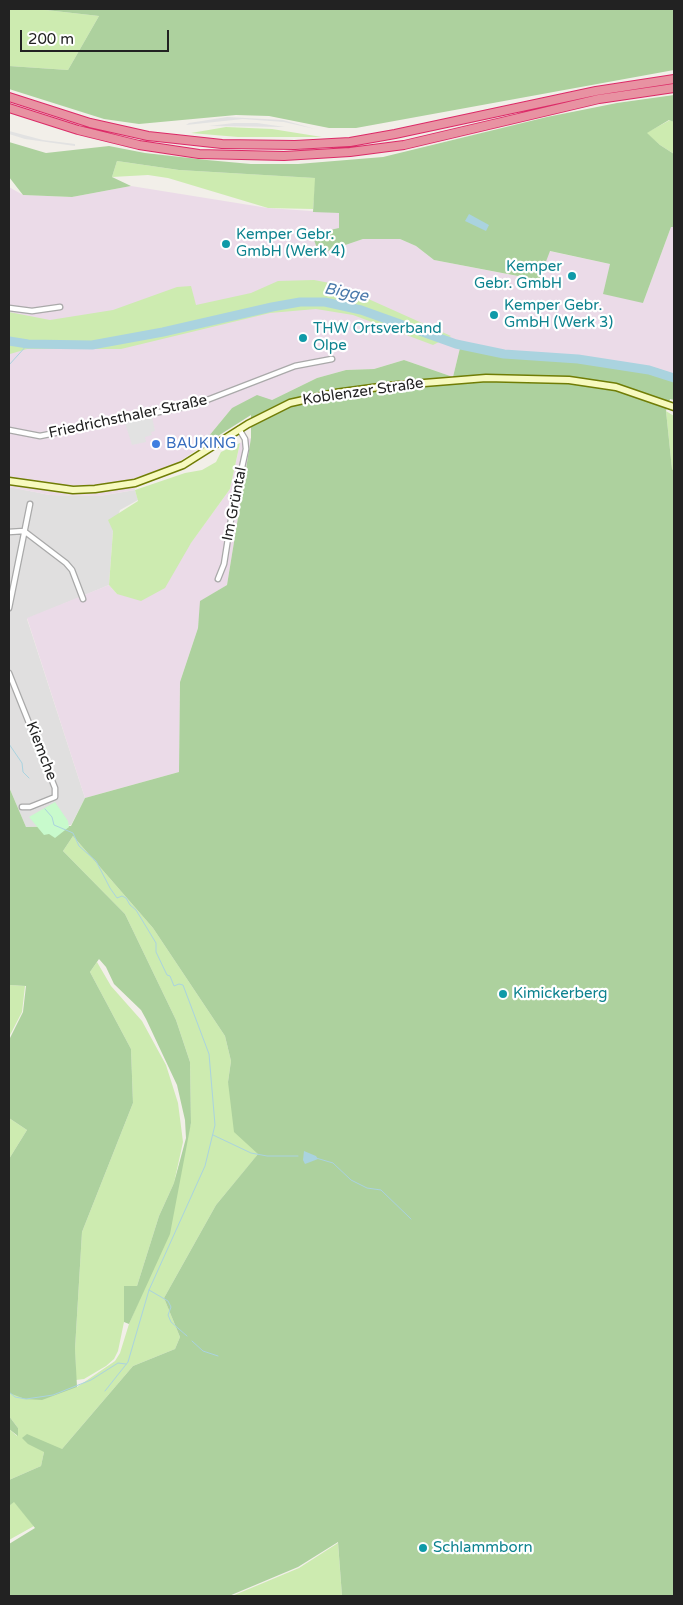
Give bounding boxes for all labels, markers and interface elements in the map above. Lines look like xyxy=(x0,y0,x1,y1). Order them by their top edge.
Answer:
scale bar xyxy=(22,20,171,52)
text: 200 m xyxy=(28,30,74,48)
place label: Kemper Gebr. GmbH (Werk 4) xyxy=(236,226,345,261)
marker: Kemper Gebr. GmbH (Werk 4) xyxy=(220,238,232,250)
place label: Kemper Gebr. GmbH xyxy=(474,258,562,293)
marker: Kemper Gebr. GmbH xyxy=(566,270,578,282)
water label: Bigge xyxy=(322,279,370,307)
place label: Kemper Gebr. GmbH (Werk 3) xyxy=(504,297,613,332)
marker: Kemper Gebr. GmbH (Werk 3) xyxy=(488,309,500,321)
place label: THW Ortsverband Olpe xyxy=(313,320,442,355)
marker: THW Ortsverband Olpe xyxy=(297,332,309,344)
street label: Koblenzer Straße xyxy=(301,375,425,409)
street label: Friedrichsthaler Straße xyxy=(47,391,209,443)
place label: BAUKING xyxy=(166,435,236,453)
marker: BAUKING xyxy=(150,438,162,450)
street label: Im Grüntal xyxy=(219,466,251,542)
street label: Kiemche xyxy=(22,719,60,783)
place label: Kimickerberg xyxy=(513,985,607,1003)
marker: Kimickerberg xyxy=(497,988,509,1000)
place label: Schlammborn xyxy=(433,1539,533,1557)
marker: Schlammborn xyxy=(417,1542,429,1554)

